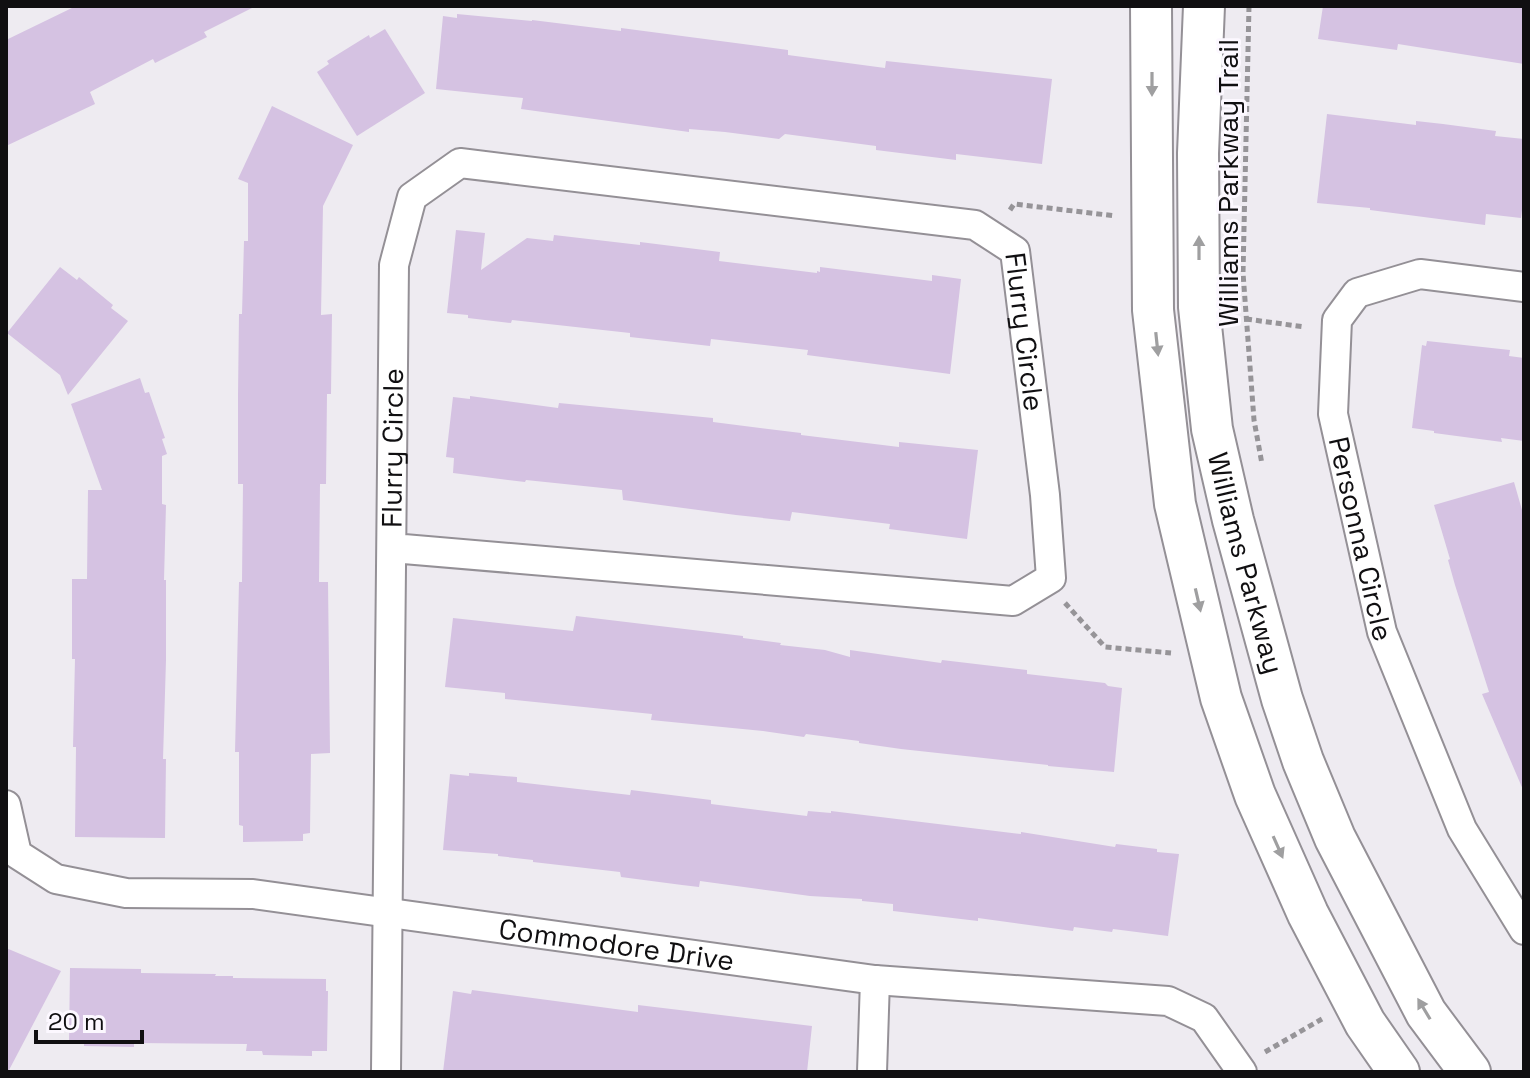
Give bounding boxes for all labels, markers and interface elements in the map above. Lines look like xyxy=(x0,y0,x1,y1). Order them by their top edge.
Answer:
street label: Williams Parkway Trail xyxy=(1210,39,1246,327)
one-way arrow xyxy=(1146,72,1158,97)
one-way arrow xyxy=(1193,235,1205,260)
street label: Flurry Circle xyxy=(997,250,1053,413)
one-way arrow xyxy=(1151,332,1164,357)
street label: Flurry Circle xyxy=(373,368,411,528)
street label: Personna Circle xyxy=(1321,433,1402,646)
street label: Williams Parkway xyxy=(1200,449,1292,678)
one-way arrow xyxy=(1192,588,1204,613)
one-way arrow xyxy=(1271,835,1285,858)
street label: Commodore Drive xyxy=(497,910,737,978)
scale bar xyxy=(36,994,142,1044)
one-way arrow xyxy=(1418,998,1432,1020)
text: 20 m xyxy=(48,1006,105,1037)

